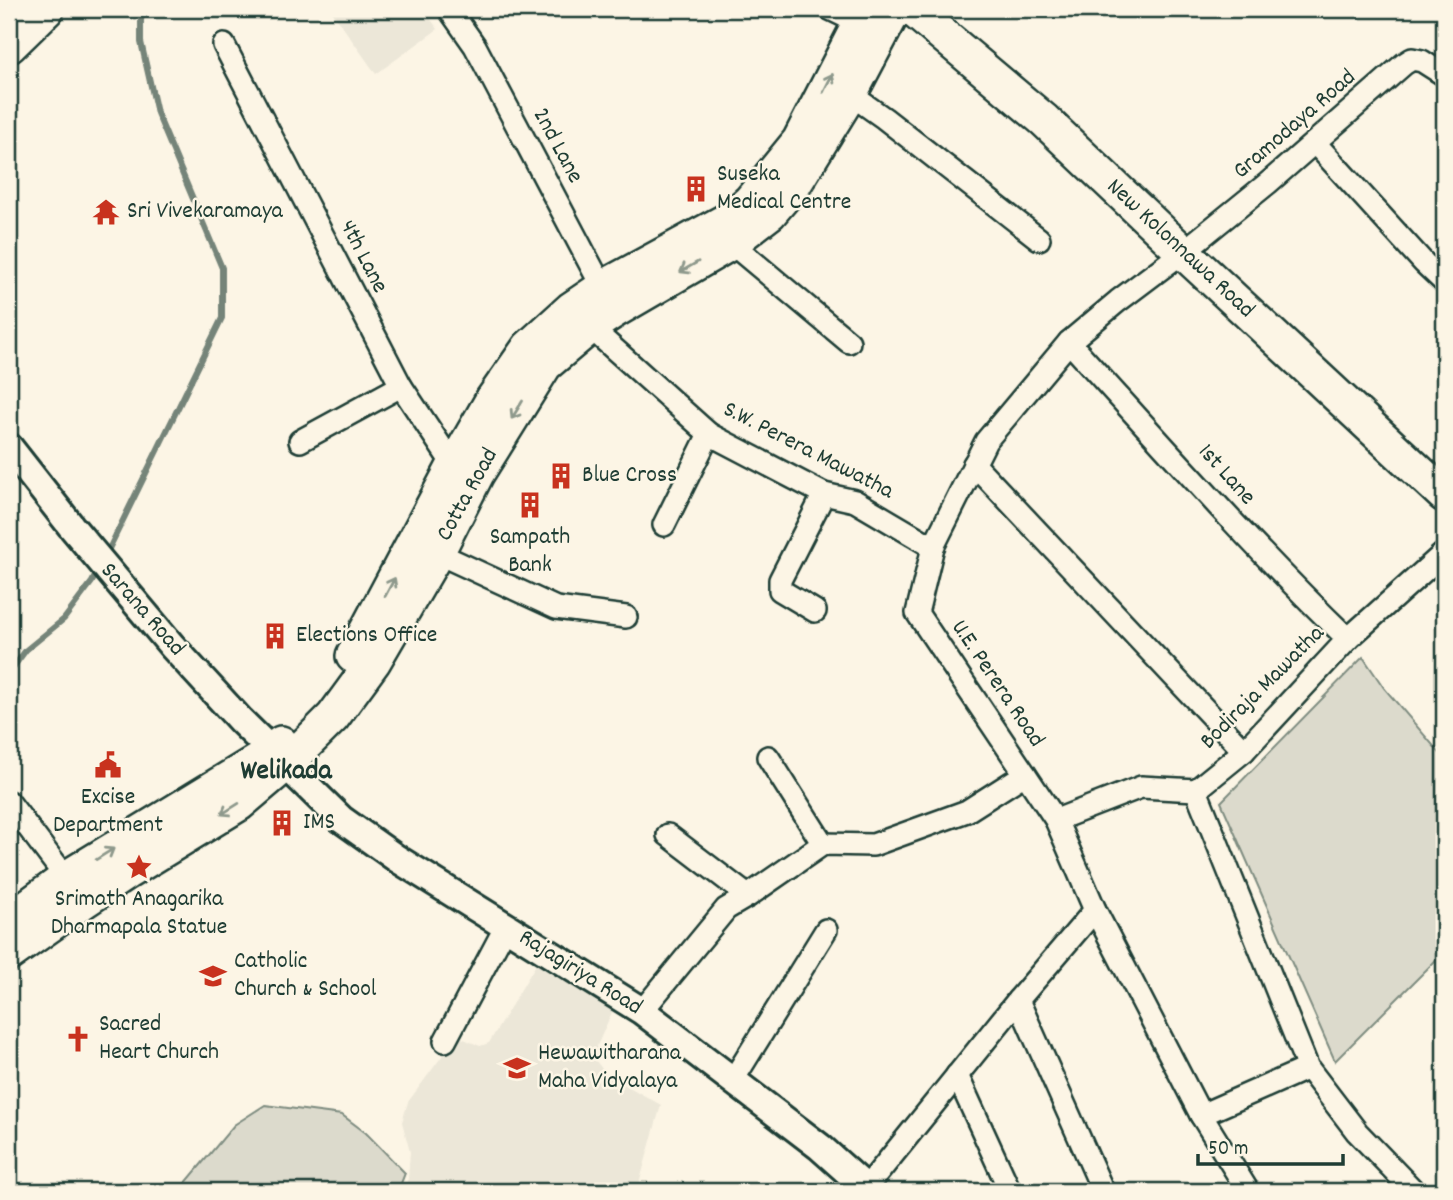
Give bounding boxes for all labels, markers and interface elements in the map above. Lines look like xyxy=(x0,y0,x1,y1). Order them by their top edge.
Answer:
street label: Gramodaya Road xyxy=(1226,62,1364,188)
one-way arrow xyxy=(822,74,836,94)
street label: 2nd Lane xyxy=(523,102,591,190)
place label: Suseka Medical Centre xyxy=(717,158,851,220)
street label: New Kolonnawa Road xyxy=(1098,171,1262,327)
building icon: Suseka Medical Centre xyxy=(681,174,711,204)
place label: Sri Vivekaramaya xyxy=(127,195,284,229)
temple icon: Sri Vivekaramaya xyxy=(91,197,121,227)
street label: 4th Lane xyxy=(330,215,396,299)
one-way arrow xyxy=(680,261,700,275)
street label: S.W. Perera Mawatha xyxy=(717,393,900,509)
one-way arrow xyxy=(510,400,524,420)
street label: 1st Lane xyxy=(1189,437,1263,513)
street label: Cotta Road xyxy=(428,442,508,548)
place label: Blue Cross xyxy=(582,459,677,493)
building icon: Blue Cross xyxy=(546,461,576,491)
building icon: Sampath Bank xyxy=(515,490,545,520)
place label: Sampath Bank xyxy=(490,521,570,583)
street label: Sarana Road xyxy=(92,556,192,664)
one-way arrow xyxy=(383,577,397,598)
street label: U.E. Perera Road xyxy=(942,613,1052,755)
street label: Bodiraja Mawatha xyxy=(1193,617,1334,758)
place label: Elections Office xyxy=(296,619,437,653)
building icon: Elections Office xyxy=(260,621,290,651)
public building icon: Excise Department xyxy=(93,750,123,780)
district label: Welikada xyxy=(240,753,332,793)
place label: Excise Department xyxy=(53,781,163,843)
one-way arrow xyxy=(220,802,240,816)
place label: IMS xyxy=(303,806,335,840)
building icon: IMS xyxy=(267,808,297,838)
one-way arrow xyxy=(95,846,115,860)
place icon: Srimath Anagarika Dharmapala Statue xyxy=(124,852,154,882)
place label: Srimath Anagarika Dharmapala Statue xyxy=(51,883,227,945)
street label: Rajagiriya Road xyxy=(512,921,648,1025)
place label: Catholic Church & School xyxy=(234,945,377,1007)
school or university icon: Catholic Church & School xyxy=(198,961,228,991)
place label: Sacred Heart Church xyxy=(99,1008,219,1070)
church icon: Sacred Heart Church xyxy=(63,1024,93,1054)
place label: Hewawitharana Maha Vidyalaya xyxy=(538,1037,682,1099)
school or university icon: Hewawitharana Maha Vidyalaya xyxy=(502,1053,532,1083)
scale bar xyxy=(1198,1123,1343,1167)
text: 50 m xyxy=(1208,1135,1248,1165)

